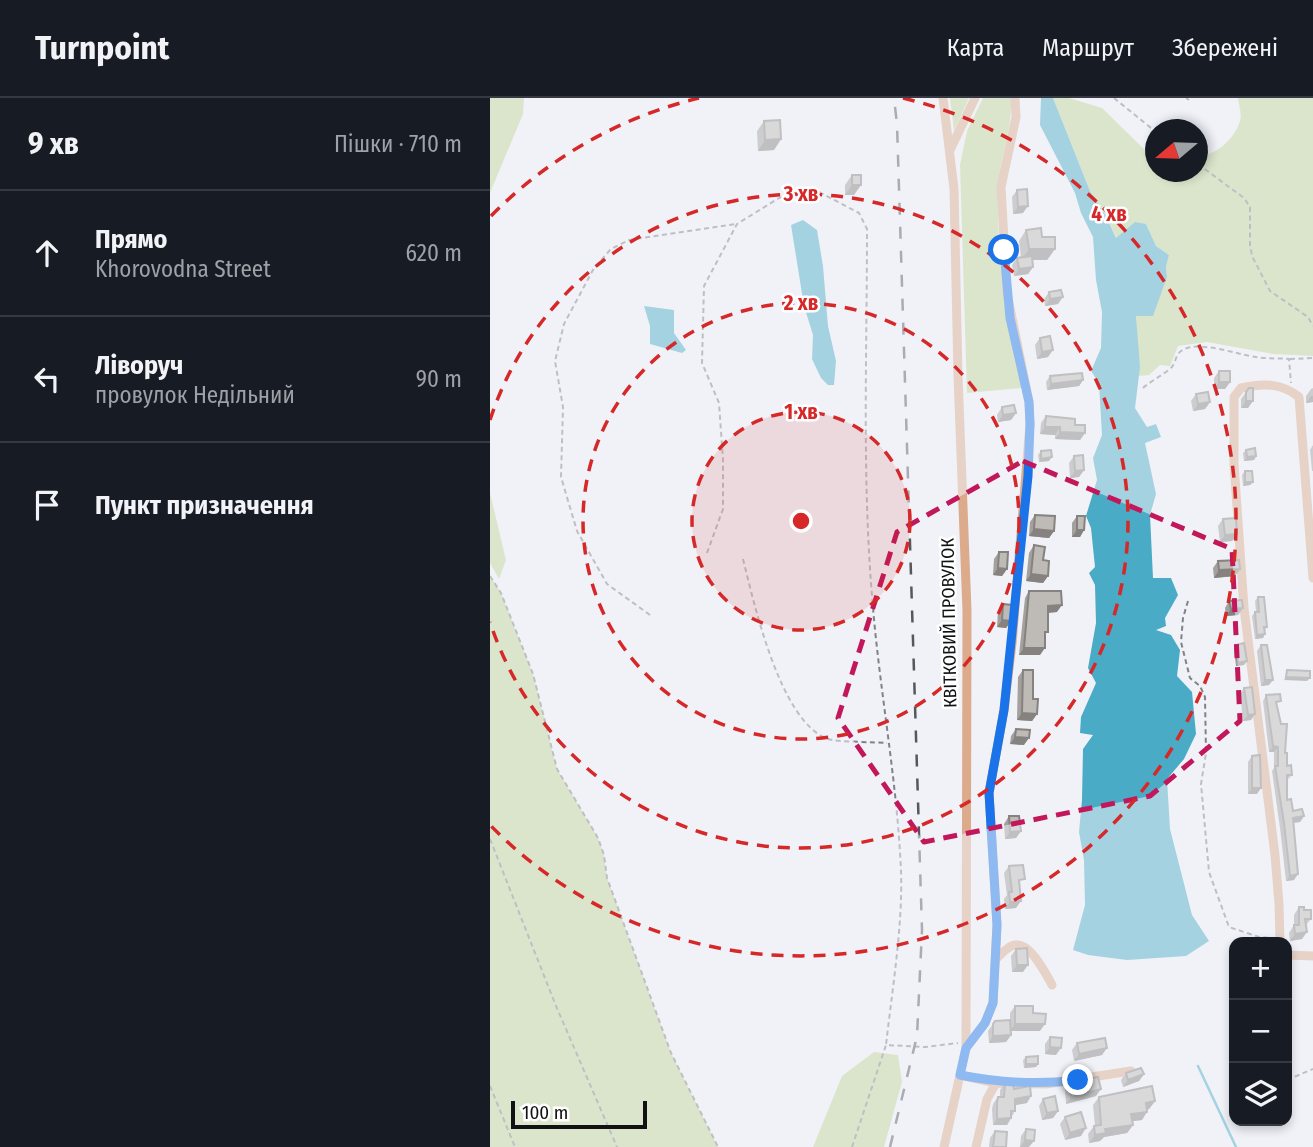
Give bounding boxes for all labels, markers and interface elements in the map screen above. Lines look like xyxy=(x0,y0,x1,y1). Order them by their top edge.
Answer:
text: Turnpoint xyxy=(35,28,169,68)
text: Карта xyxy=(947,34,1004,62)
text: Маршрут xyxy=(1042,34,1134,62)
text: Збережені xyxy=(1172,34,1278,62)
north arrow xyxy=(1145,119,1208,182)
text: 9 хв xyxy=(28,126,79,162)
text: Пішки · 710 m xyxy=(334,130,462,158)
text: 3 хв xyxy=(783,181,819,207)
text: 4 хв xyxy=(1091,201,1127,227)
text: Прямо xyxy=(95,224,167,255)
icon: ahead xyxy=(28,234,66,272)
route start xyxy=(988,234,1019,265)
text: 620 m xyxy=(406,239,462,267)
text: Khorovodna Street xyxy=(95,255,271,283)
text: 2 хв xyxy=(783,290,819,316)
text: Ліворуч xyxy=(95,350,183,381)
icon: left xyxy=(28,360,66,398)
text: 90 m xyxy=(416,365,462,393)
text: провулок Недільний xyxy=(95,381,295,409)
text: 1 хв xyxy=(784,399,818,425)
icon: arrive xyxy=(28,486,66,524)
text: Пункт призначення xyxy=(95,490,314,521)
centre of rings xyxy=(789,509,813,533)
street label: КВІТКОВИЙ ПРОВУЛОК xyxy=(937,537,961,708)
map controls xyxy=(1229,937,1292,1126)
button: + xyxy=(1229,937,1292,1000)
button: − xyxy=(1229,1000,1292,1063)
button: layers xyxy=(1229,1063,1292,1126)
route end xyxy=(1062,1064,1093,1095)
scale bar xyxy=(511,1098,648,1130)
text: 100 m xyxy=(522,1101,568,1124)

